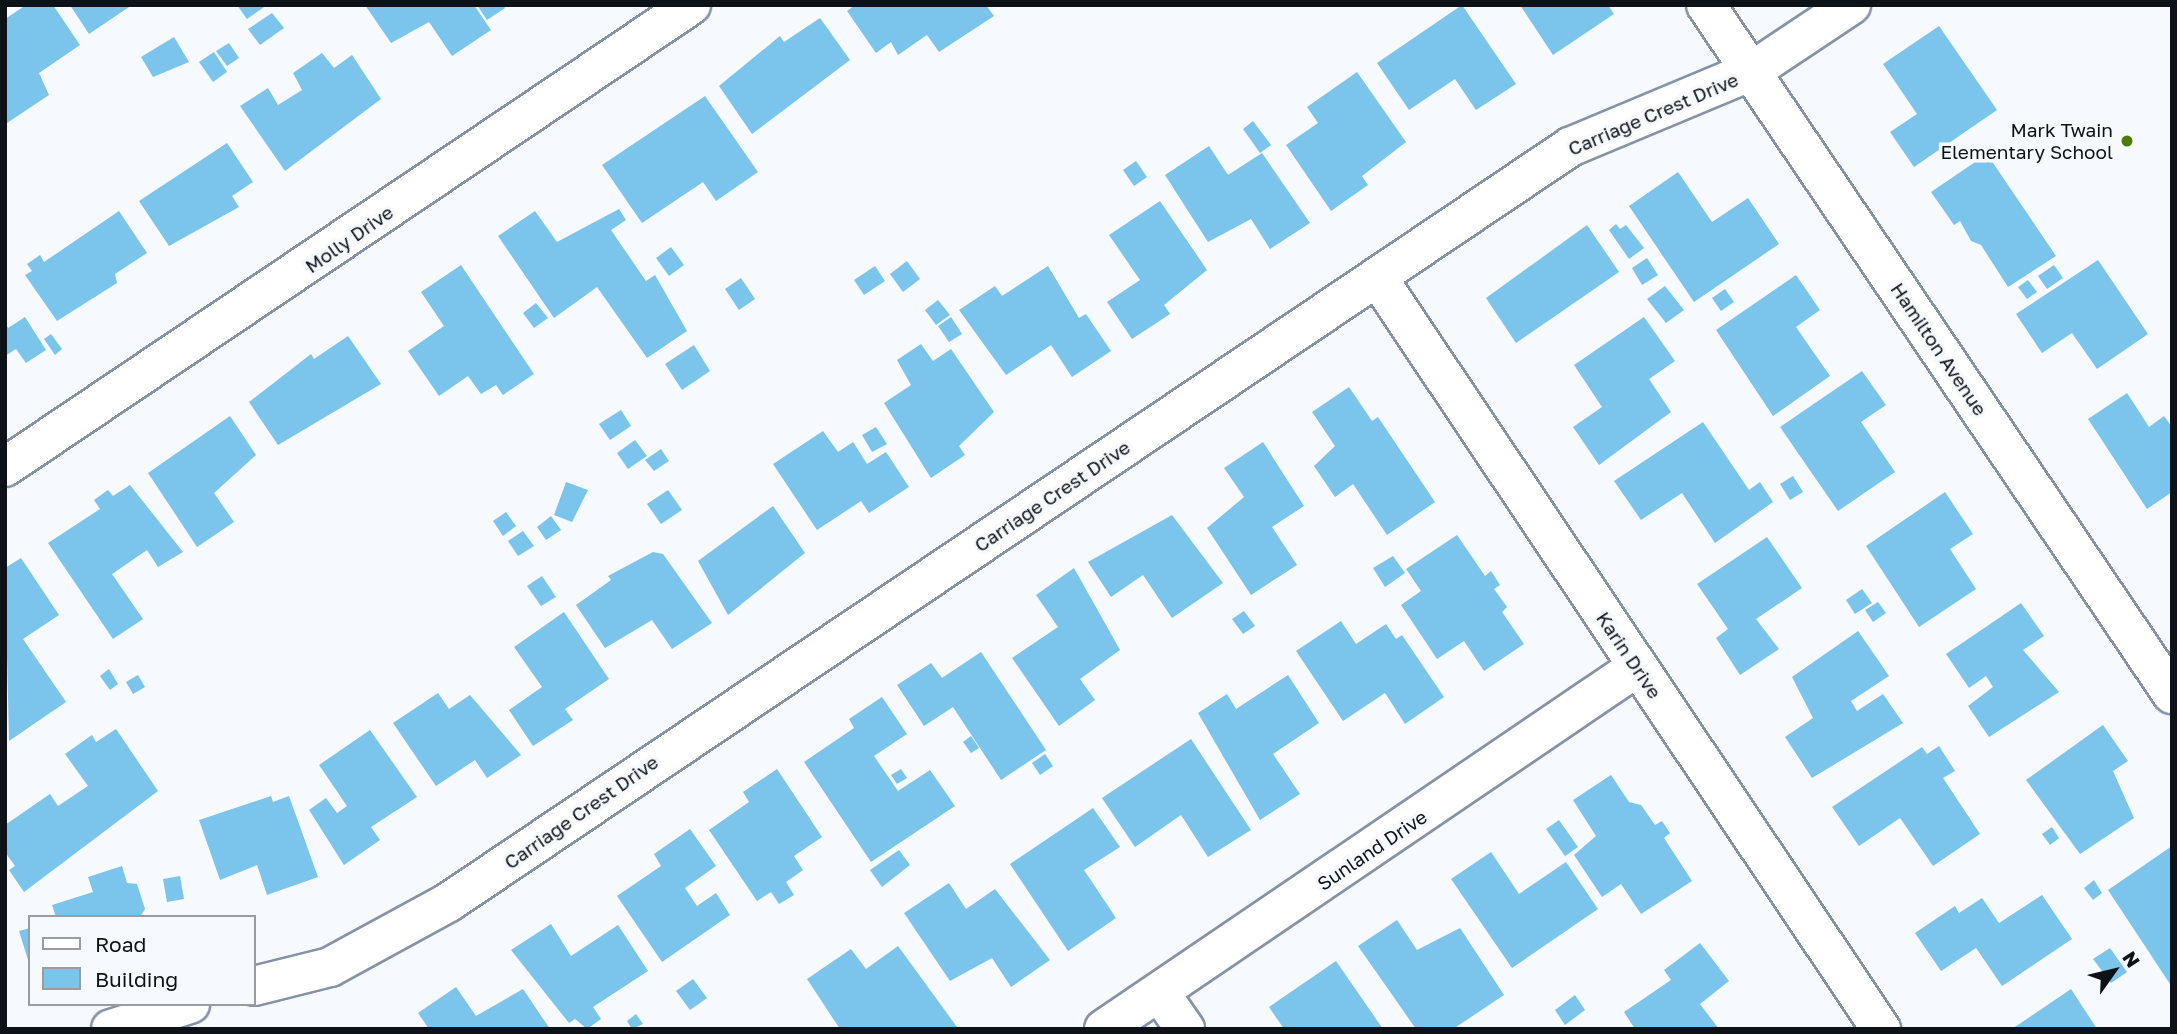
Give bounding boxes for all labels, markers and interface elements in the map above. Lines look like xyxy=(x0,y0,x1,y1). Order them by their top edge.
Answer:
street label: Carriage Crest Drive xyxy=(1565,68,1741,160)
place label: Mark Twain Elementary School xyxy=(1940,119,2113,163)
marker: Mark Twain Elementary School xyxy=(2119,133,2135,149)
street label: Molly Drive xyxy=(301,200,397,278)
street label: Hamilton Avenue xyxy=(1886,278,1992,420)
street label: Carriage Crest Drive xyxy=(970,436,1134,556)
street label: Karin Drive xyxy=(1592,607,1666,703)
street label: Carriage Crest Drive xyxy=(500,750,662,874)
street label: Sunland Drive xyxy=(1313,805,1431,895)
legend xyxy=(28,915,256,1006)
text: Road xyxy=(95,931,146,957)
north arrow xyxy=(2079,936,2149,1006)
text: N xyxy=(2118,947,2145,971)
text: Building xyxy=(95,966,178,992)

